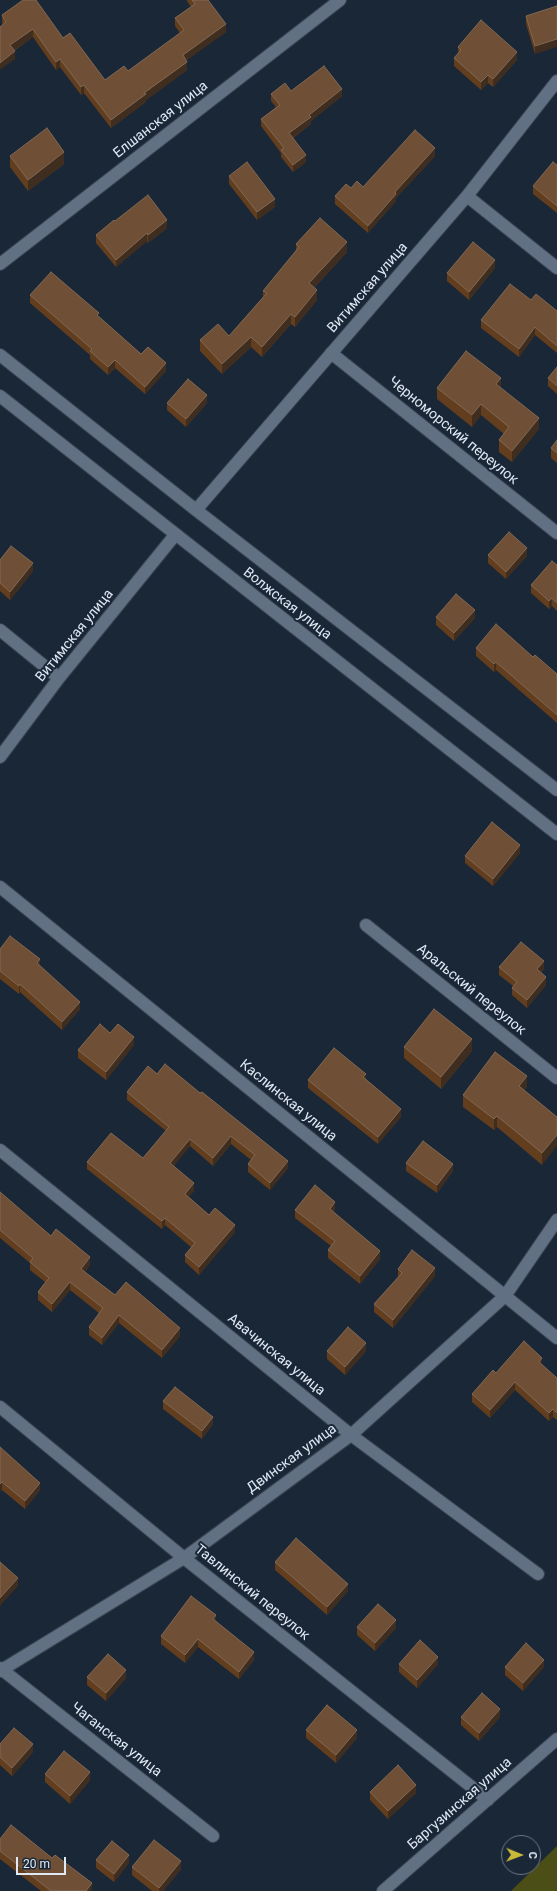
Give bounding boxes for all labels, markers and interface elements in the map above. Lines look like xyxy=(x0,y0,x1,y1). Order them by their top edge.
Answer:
street label: Елшанская улица xyxy=(110,78,212,162)
street label: Витимская улица xyxy=(324,239,412,337)
street label: Черноморский переулок xyxy=(385,373,521,489)
street label: Волжская улица xyxy=(240,564,334,644)
street label: Витимская улица xyxy=(33,586,117,686)
street label: Аральский переулок xyxy=(413,941,529,1039)
street label: Каслинская улица xyxy=(236,1057,340,1145)
street label: Авачинская улица xyxy=(224,1311,328,1399)
street label: Двинская улица xyxy=(244,1421,340,1497)
street label: Тавлинский переулок xyxy=(191,1542,313,1644)
street label: Чаганская улица xyxy=(67,1699,165,1781)
street label: Баргузинская улица xyxy=(405,1754,515,1854)
north arrow xyxy=(501,1835,541,1875)
scale bar xyxy=(18,1849,68,1875)
text: С xyxy=(526,1851,539,1859)
text: 20 m xyxy=(23,1857,50,1871)

